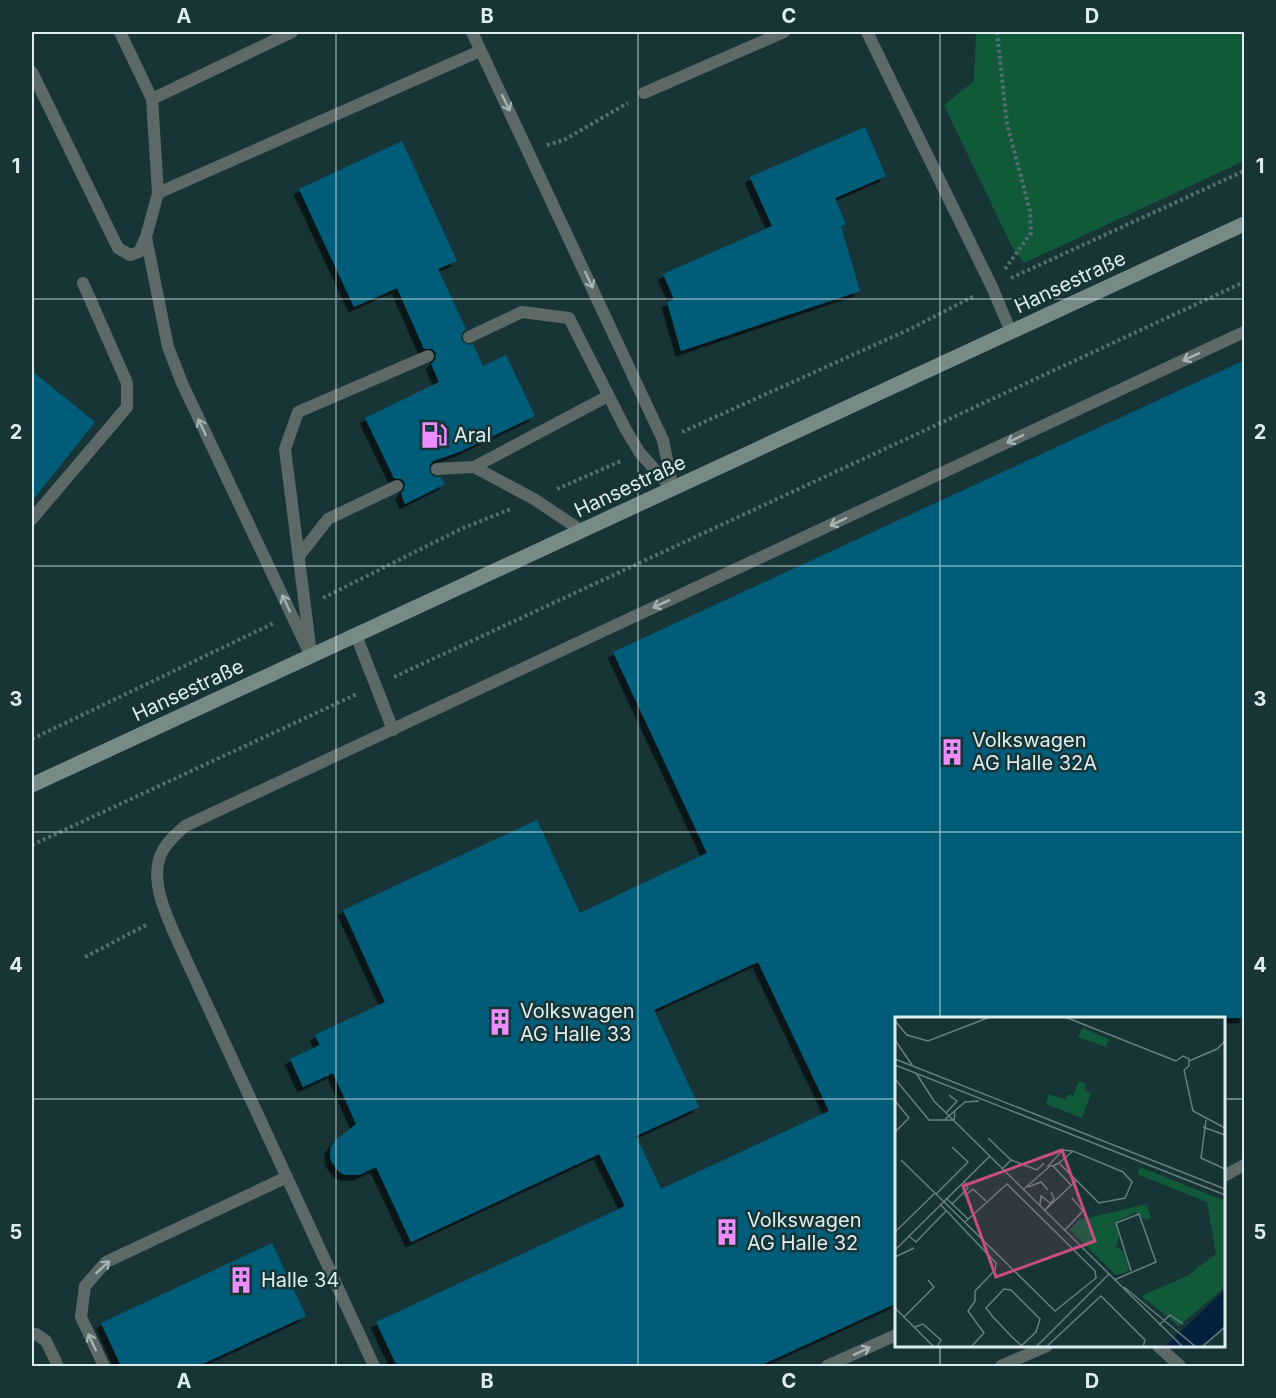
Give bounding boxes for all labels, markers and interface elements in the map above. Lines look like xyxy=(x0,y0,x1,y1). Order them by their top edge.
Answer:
text: A xyxy=(177,4,192,28)
text: B xyxy=(480,4,494,28)
text: C xyxy=(782,4,796,28)
text: D xyxy=(1085,4,1099,28)
one-way arrow xyxy=(500,94,512,112)
text: 1 xyxy=(12,154,20,178)
text: 1 xyxy=(1256,154,1264,178)
street label: Hansestraße xyxy=(1011,246,1129,318)
one-way arrow xyxy=(583,270,595,288)
one-way arrow xyxy=(1183,352,1201,364)
one-way arrow xyxy=(196,418,208,436)
text: 2 xyxy=(10,420,22,444)
fuel station icon: Aral xyxy=(419,420,449,450)
text: 2 xyxy=(1254,420,1266,444)
place label: Aral xyxy=(454,423,491,447)
one-way arrow xyxy=(1006,434,1024,446)
street label: Hansestraße xyxy=(571,450,689,522)
one-way arrow xyxy=(829,517,847,528)
one-way arrow xyxy=(279,594,291,612)
one-way arrow xyxy=(653,599,671,611)
street label: Hansestraße xyxy=(129,654,247,726)
text: 3 xyxy=(10,687,22,711)
text: 3 xyxy=(1254,687,1266,711)
place label: Volkswagen AG Halle 32A xyxy=(972,728,1097,775)
building icon: Volkswagen AG Halle 32A xyxy=(937,737,967,767)
text: 4 xyxy=(9,953,23,977)
text: 4 xyxy=(1253,953,1267,977)
place label: Volkswagen AG Halle 33 xyxy=(520,999,635,1046)
building icon: Volkswagen AG Halle 33 xyxy=(485,1007,515,1037)
inset map xyxy=(895,1017,1225,1347)
place label: Volkswagen AG Halle 32 xyxy=(747,1208,862,1255)
building icon: Volkswagen AG Halle 32 xyxy=(712,1217,742,1247)
text: 5 xyxy=(10,1220,22,1244)
text: 5 xyxy=(1254,1220,1266,1244)
one-way arrow xyxy=(95,1260,110,1274)
building icon: Halle 34 xyxy=(226,1265,256,1295)
place label: Halle 34 xyxy=(261,1268,339,1292)
one-way arrow xyxy=(86,1333,98,1351)
one-way arrow xyxy=(852,1344,870,1356)
text: A xyxy=(177,1369,192,1393)
text: B xyxy=(480,1369,494,1393)
text: C xyxy=(782,1369,796,1393)
text: D xyxy=(1085,1369,1099,1393)

